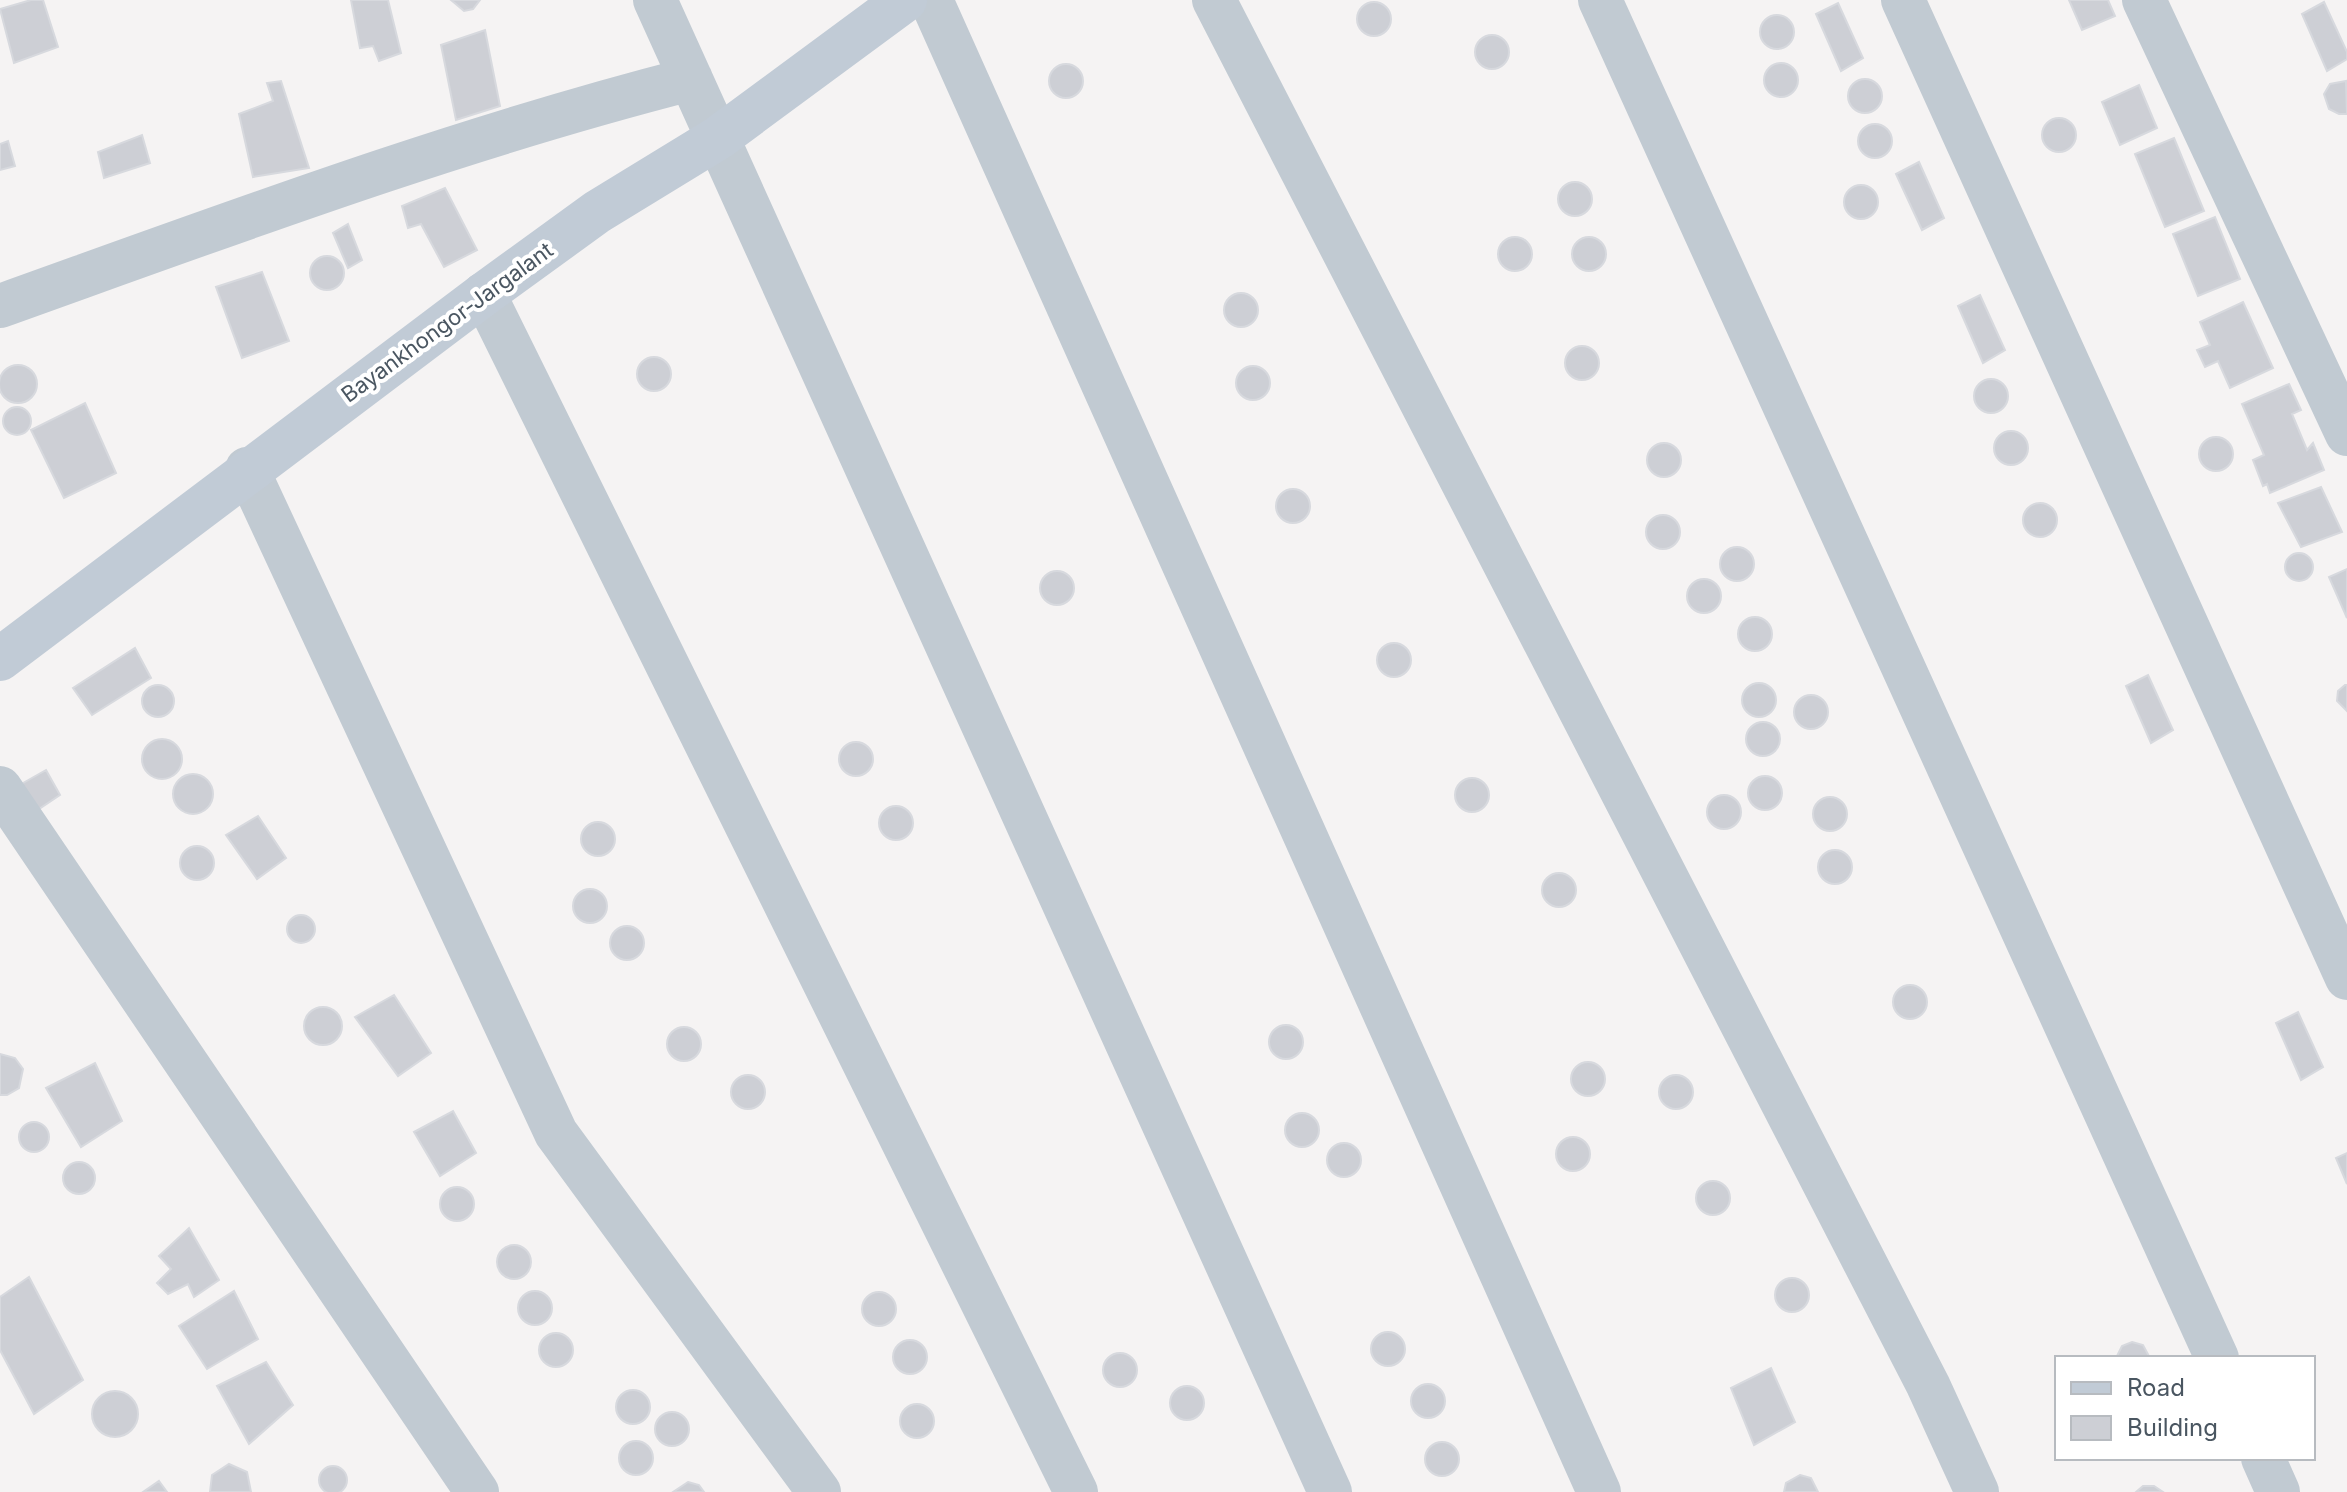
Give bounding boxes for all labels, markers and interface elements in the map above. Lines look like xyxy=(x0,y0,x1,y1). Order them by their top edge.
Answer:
street label: Bayankhongor-Jargalant xyxy=(336,237,558,407)
legend xyxy=(2055,1356,2315,1460)
text: Road xyxy=(2127,1373,2185,1402)
text: Building xyxy=(2127,1413,2218,1442)

